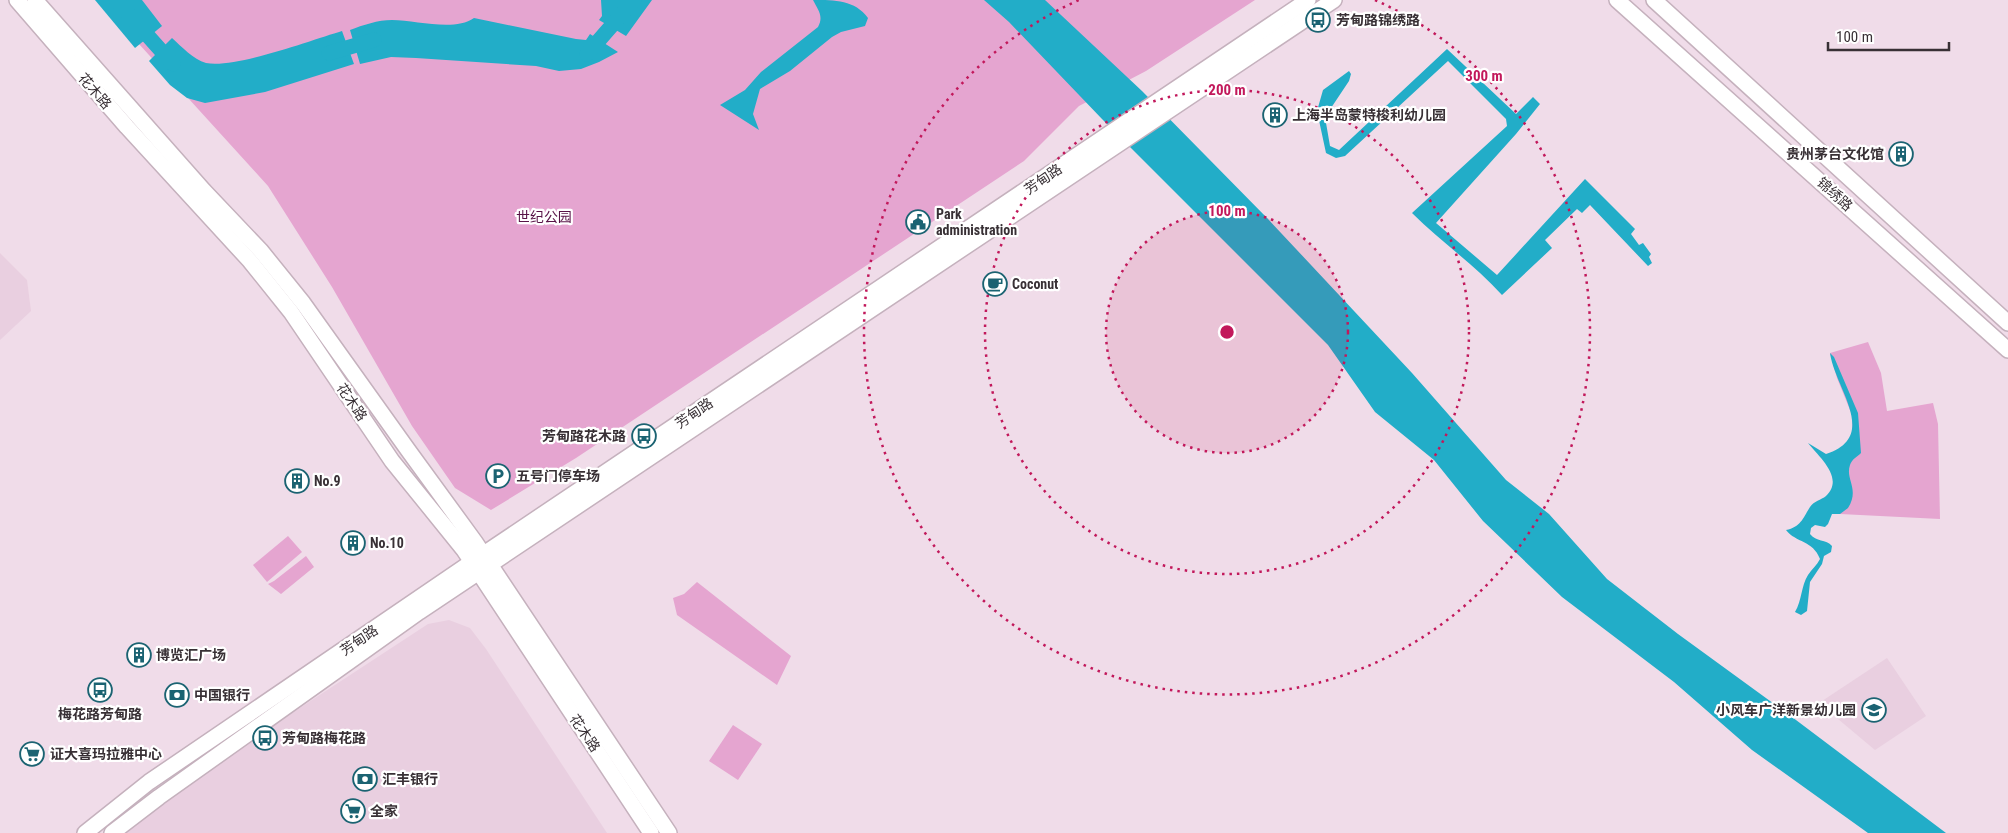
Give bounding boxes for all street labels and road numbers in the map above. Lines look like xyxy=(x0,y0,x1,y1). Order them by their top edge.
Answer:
street label: 花木路 xyxy=(75,70,115,112)
street label: 芳甸路 xyxy=(1021,161,1065,197)
street label: 锦绣路 xyxy=(1814,174,1856,214)
street label: 花木路 xyxy=(334,380,370,424)
street label: 芳甸路 xyxy=(672,395,716,431)
street label: 芳甸路 xyxy=(337,622,381,658)
street label: 花木路 xyxy=(567,711,603,755)

